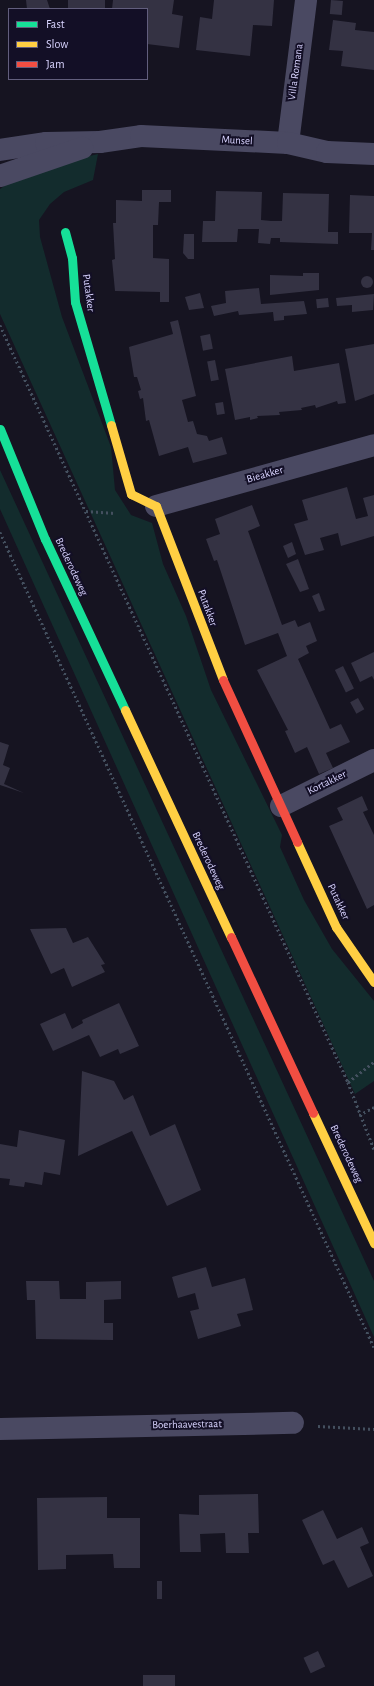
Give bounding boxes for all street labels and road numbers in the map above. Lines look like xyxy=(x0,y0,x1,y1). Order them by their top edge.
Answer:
street label: Villa Romana xyxy=(286,43,306,101)
street label: Munsel xyxy=(221,134,253,148)
street label: Putakker xyxy=(79,273,97,313)
street label: Bieakker xyxy=(245,464,285,486)
street label: Brederodeweg xyxy=(52,536,90,598)
street label: Putakker xyxy=(194,588,220,628)
street label: Kortakker xyxy=(305,768,349,798)
street label: Brederodeweg xyxy=(189,830,227,892)
street label: Putakker xyxy=(324,882,352,922)
street label: Brederodeweg xyxy=(327,1123,365,1185)
street label: Boerhaavestraat xyxy=(152,1418,222,1432)

